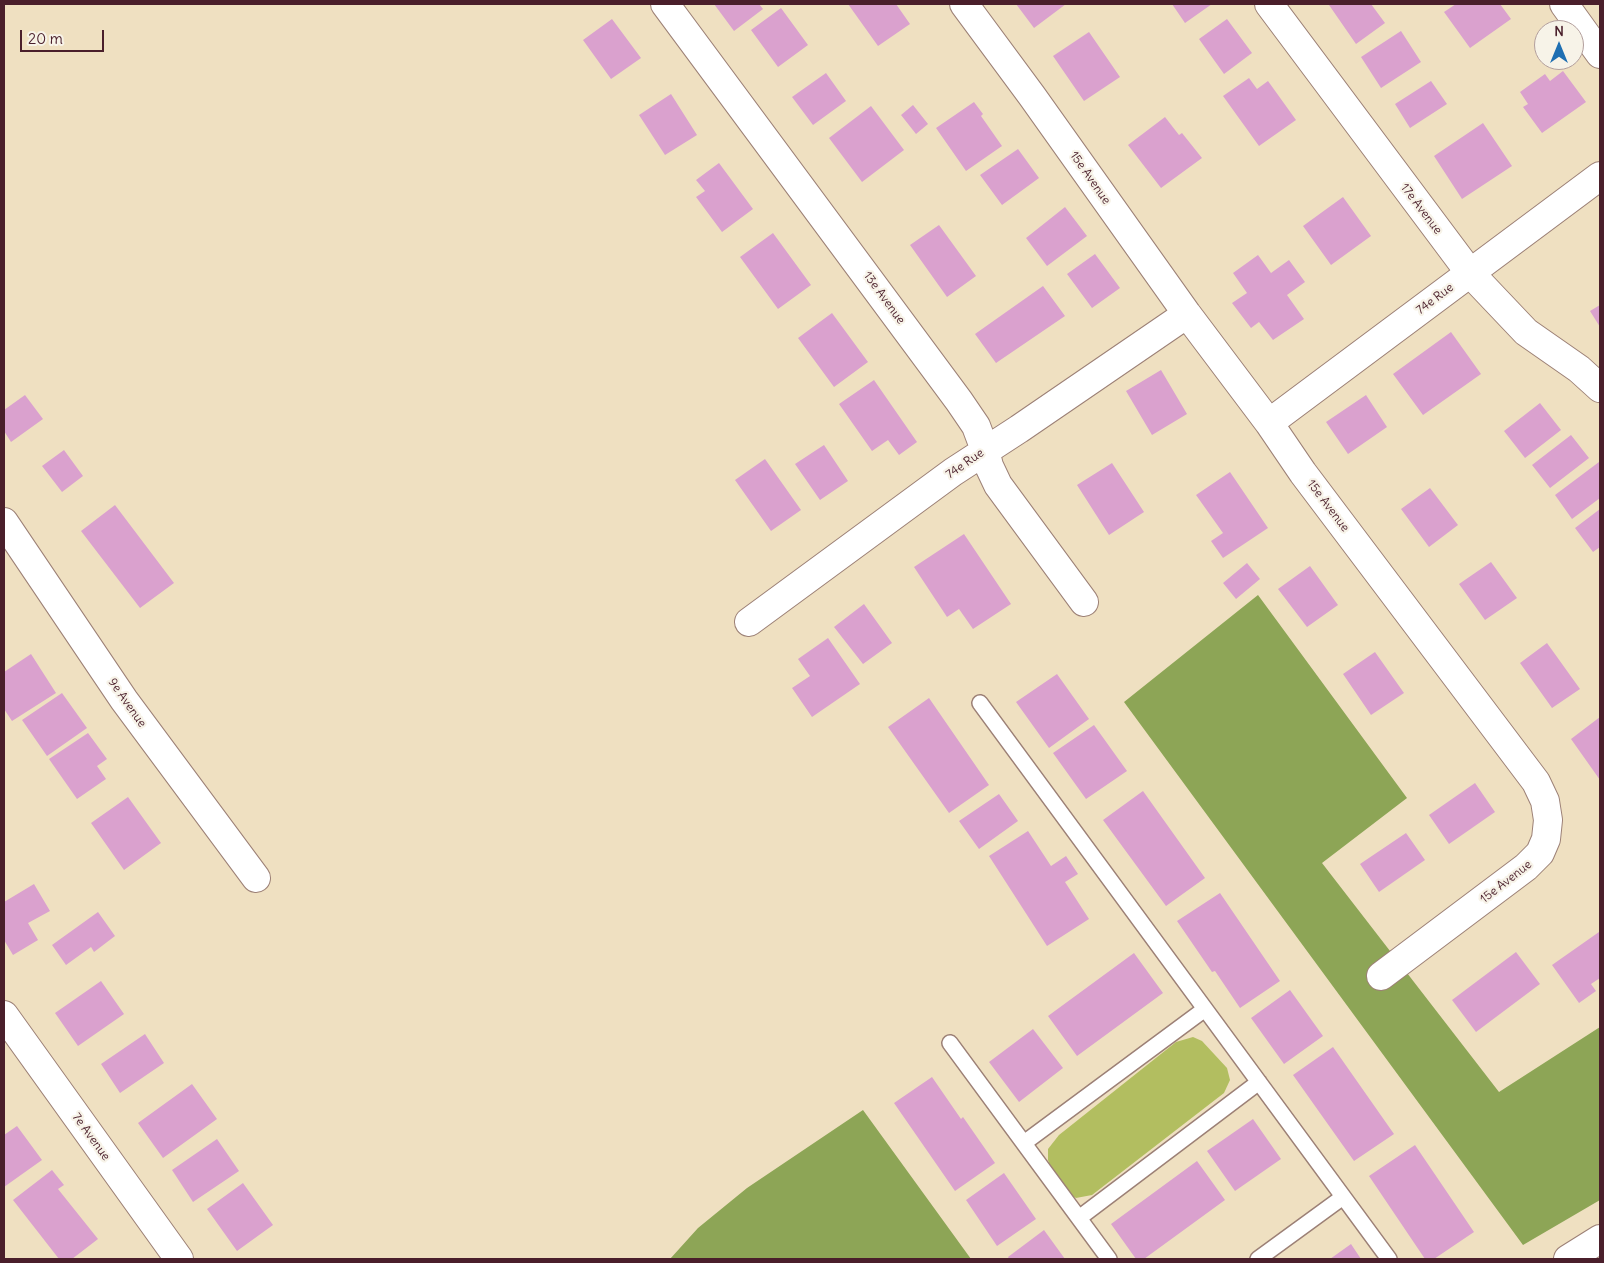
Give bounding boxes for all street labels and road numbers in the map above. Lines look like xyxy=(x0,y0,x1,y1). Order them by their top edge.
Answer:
street label: 15e Avenue xyxy=(1067,149,1113,207)
street label: 17e Avenue xyxy=(1397,181,1445,237)
street label: 13e Avenue xyxy=(860,269,908,327)
street label: 74e Rue xyxy=(1414,280,1456,318)
street label: 74e Rue xyxy=(943,446,987,482)
street label: 15e Avenue xyxy=(1304,477,1352,535)
street label: 9e Avenue xyxy=(105,676,149,730)
street label: 15e Avenue xyxy=(1477,857,1535,907)
street label: 7e Avenue xyxy=(69,1110,113,1164)

